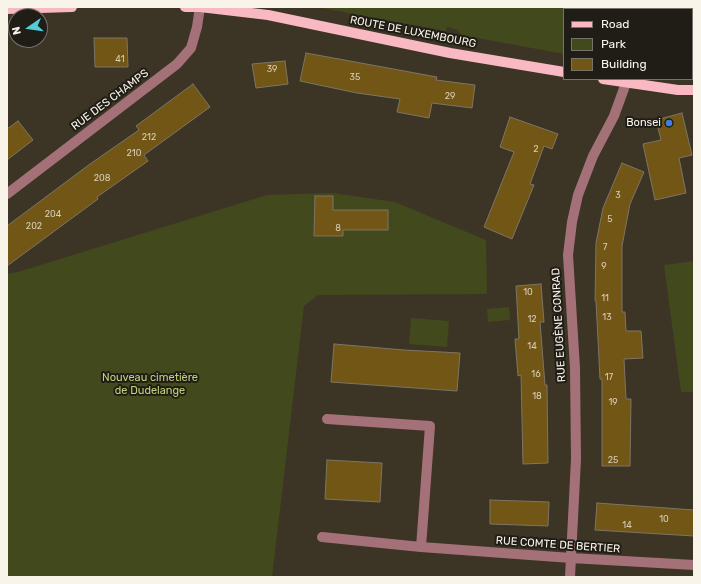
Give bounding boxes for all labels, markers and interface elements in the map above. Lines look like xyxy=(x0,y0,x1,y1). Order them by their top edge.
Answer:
north arrow xyxy=(8,8,48,48)
legend xyxy=(563,8,693,80)
street label: ROUTE DE LUXEMBOURG xyxy=(349,13,477,51)
text: Road xyxy=(601,17,629,31)
text: N xyxy=(10,25,24,36)
text: Park xyxy=(601,37,626,51)
house number: 41 xyxy=(115,54,125,64)
text: Building xyxy=(601,57,647,71)
house number: 39 xyxy=(267,64,277,74)
street label: RUE DES CHAMPS xyxy=(69,67,151,133)
house number: 35 xyxy=(350,72,360,82)
house number: 29 xyxy=(445,91,455,101)
place label: Bonsei xyxy=(626,116,661,130)
marker: Bonsei xyxy=(664,118,674,128)
house number: 212 xyxy=(142,132,156,142)
house number: 2 xyxy=(533,144,539,154)
house number: 210 xyxy=(127,148,141,158)
house number: 208 xyxy=(94,173,110,183)
house number: 3 xyxy=(615,190,621,200)
house number: 204 xyxy=(45,209,61,219)
house number: 5 xyxy=(607,214,613,224)
house number: 202 xyxy=(26,221,42,231)
house number: 8 xyxy=(335,223,341,233)
house number: 7 xyxy=(603,242,607,252)
house number: 9 xyxy=(601,261,607,271)
street label: RUE EUGÈNE CONRAD xyxy=(549,268,569,382)
house number: 10 xyxy=(523,287,533,297)
house number: 11 xyxy=(601,293,609,303)
house number: 13 xyxy=(602,312,612,322)
house number: 12 xyxy=(527,314,537,324)
house number: 14 xyxy=(527,341,537,351)
house number: 16 xyxy=(531,369,541,379)
park label: Nouveau cimetière de Dudelange xyxy=(102,371,198,397)
house number: 17 xyxy=(605,372,613,382)
house number: 18 xyxy=(532,391,542,401)
house number: 19 xyxy=(608,397,618,407)
house number: 25 xyxy=(608,455,618,465)
house number: 10 xyxy=(659,514,669,524)
house number: 14 xyxy=(622,520,632,530)
street label: RUE COMTE DE BERTIER xyxy=(495,534,621,556)

